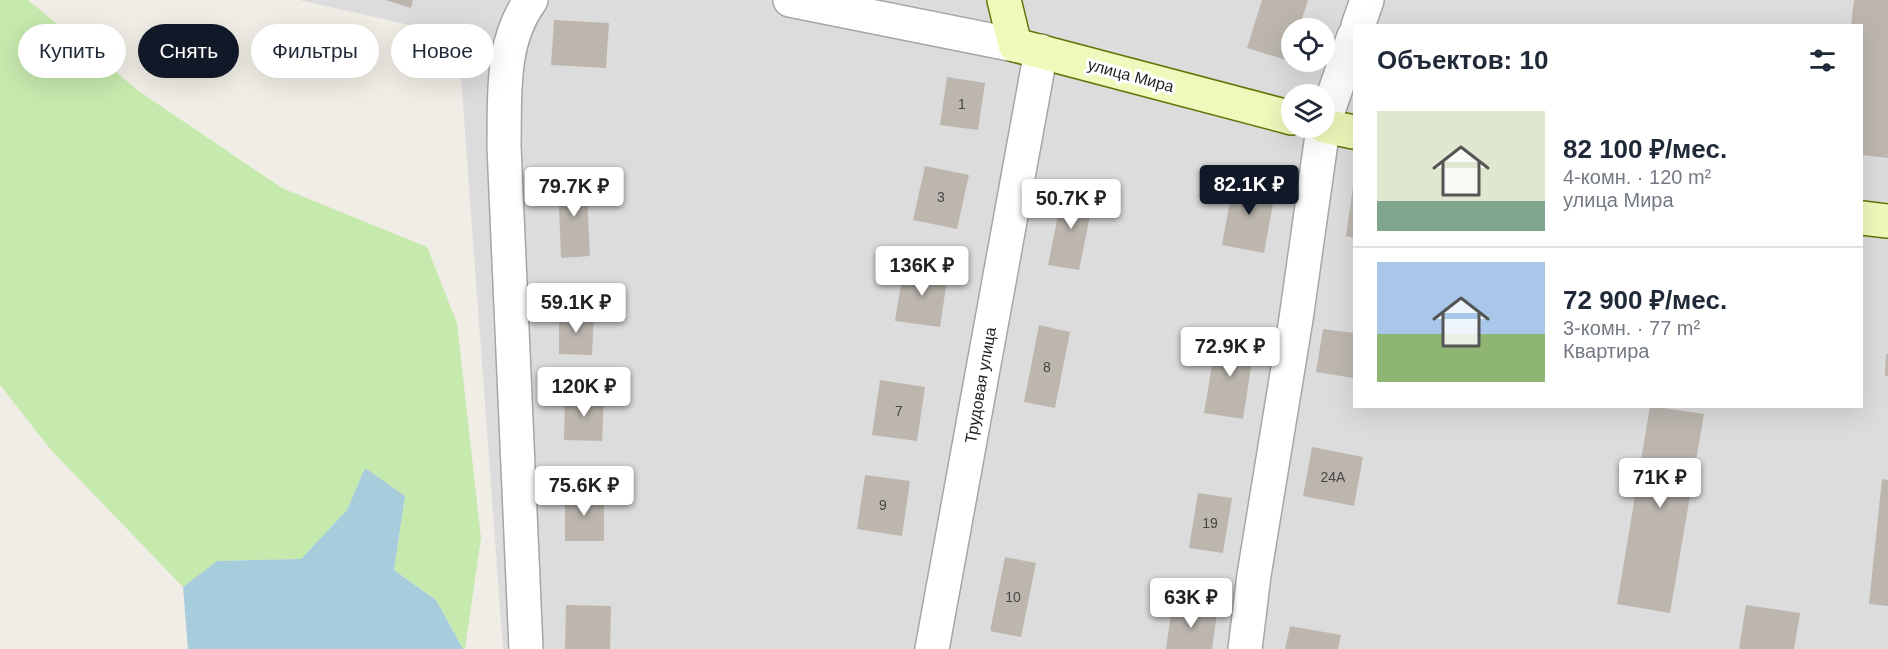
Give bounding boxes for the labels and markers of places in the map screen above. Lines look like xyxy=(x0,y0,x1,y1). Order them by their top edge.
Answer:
pin: 82.1K ₽ xyxy=(1194,165,1304,216)
pin: 79.7K ₽ xyxy=(519,167,629,218)
pin: 50.7K ₽ xyxy=(1016,179,1126,230)
pin: 136K ₽ xyxy=(873,246,971,297)
pin: 59.1K ₽ xyxy=(521,283,631,334)
pin: 72.9K ₽ xyxy=(1175,327,1285,378)
pin: 120K ₽ xyxy=(535,367,633,418)
pin: 71K ₽ xyxy=(1618,458,1702,509)
pin: 75.6K ₽ xyxy=(529,466,639,517)
pin: 63K ₽ xyxy=(1149,578,1233,629)

